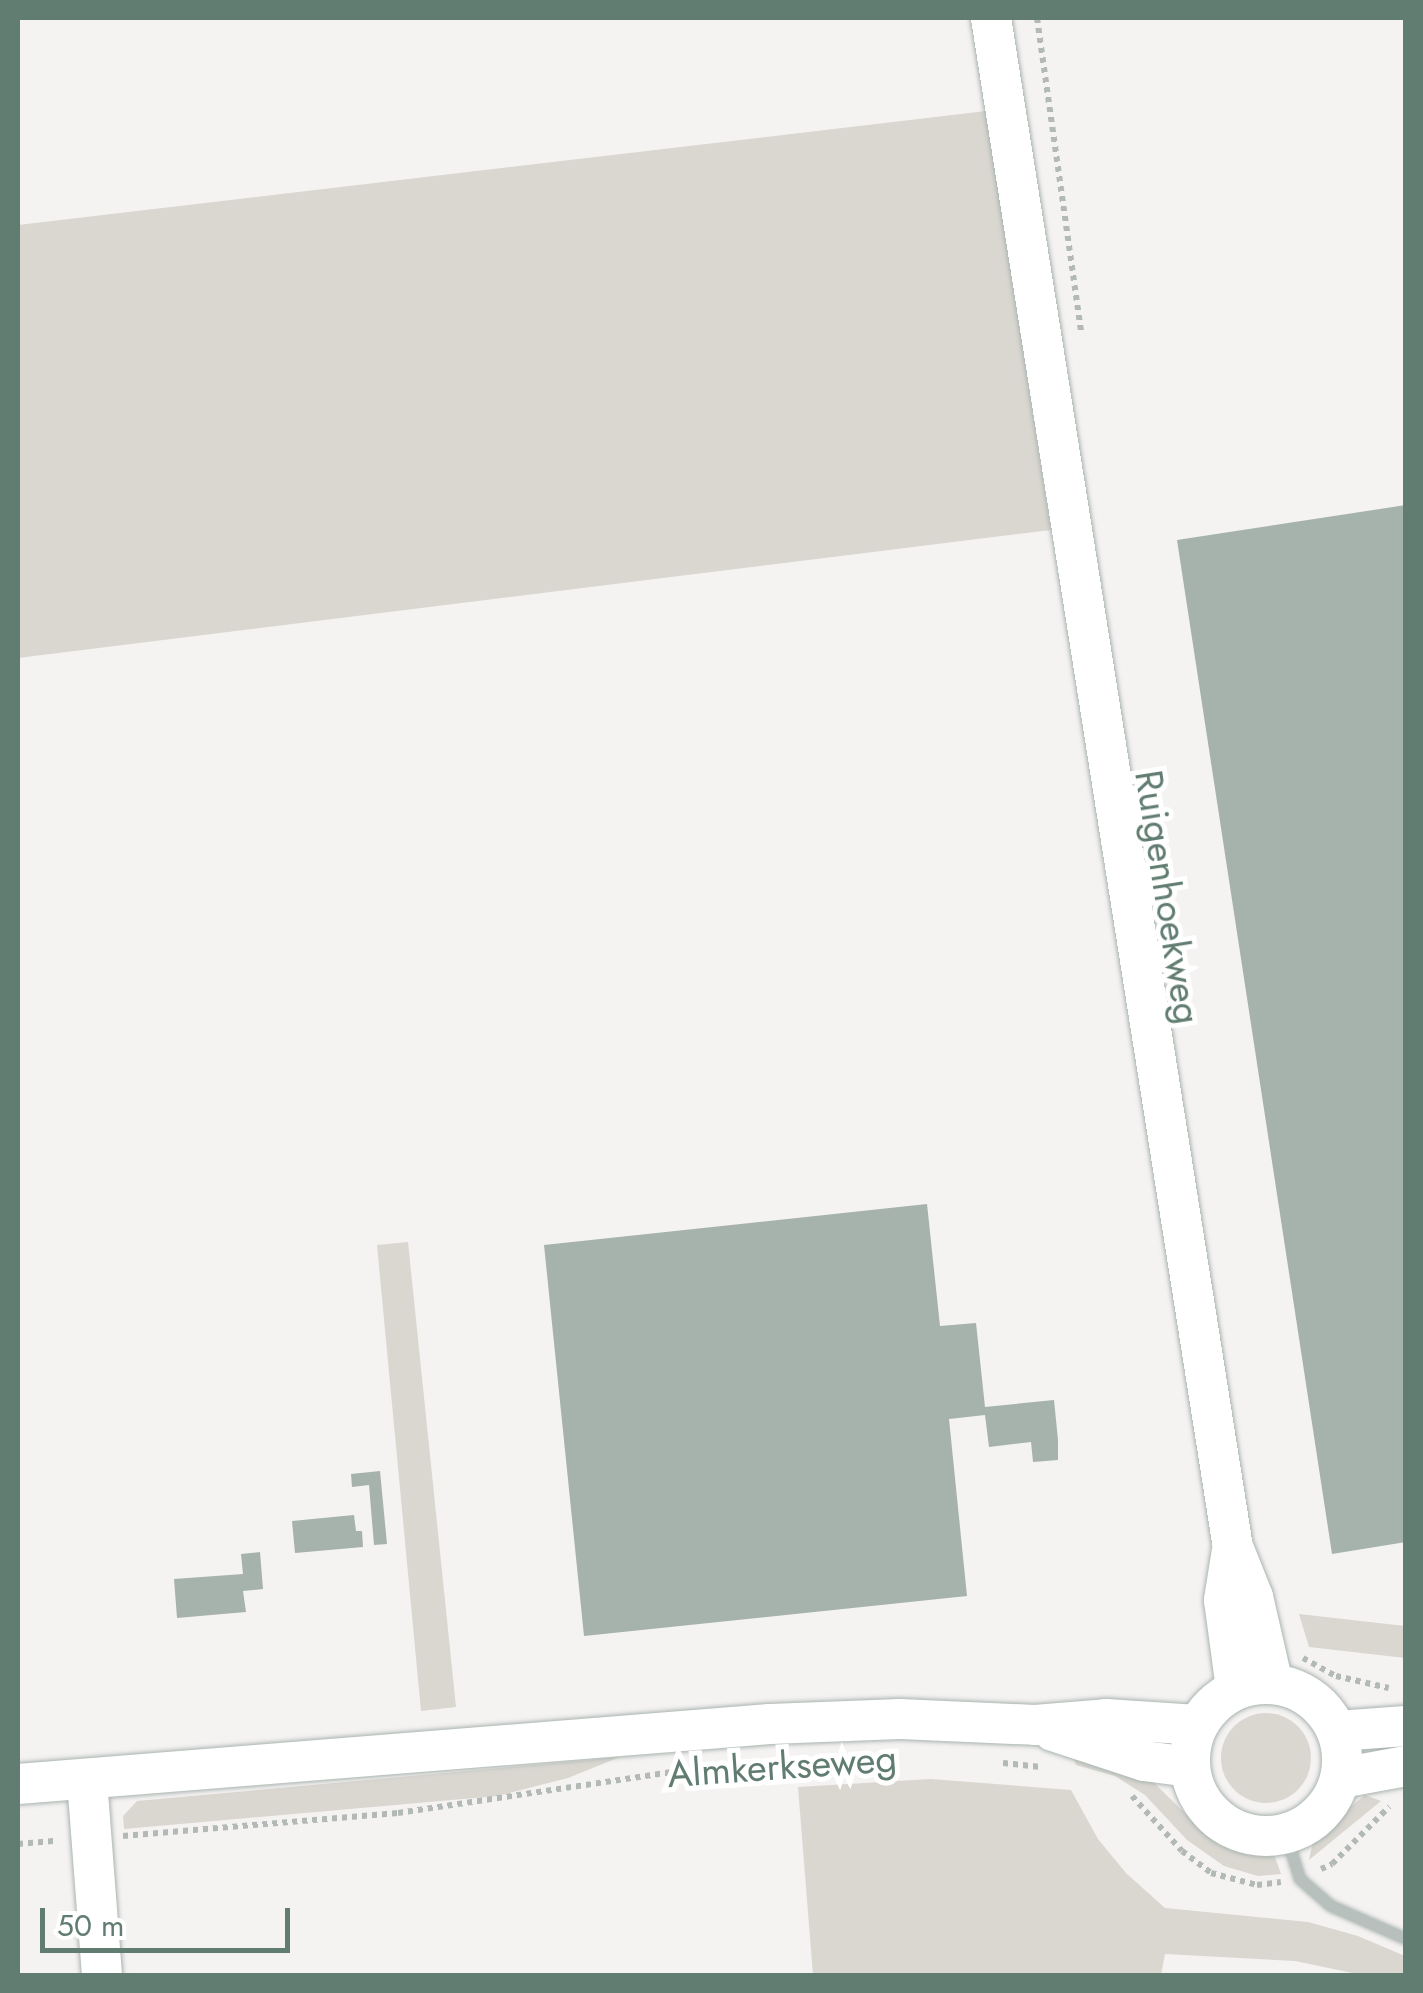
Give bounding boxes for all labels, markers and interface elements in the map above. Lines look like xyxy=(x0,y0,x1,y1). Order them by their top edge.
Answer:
street label: Ruigenhoekweg xyxy=(1125,767,1211,1027)
street label: Almkerkseweg xyxy=(666,1735,898,1797)
scale bar xyxy=(45,1888,295,1950)
text: 50 m xyxy=(57,1904,124,1947)

